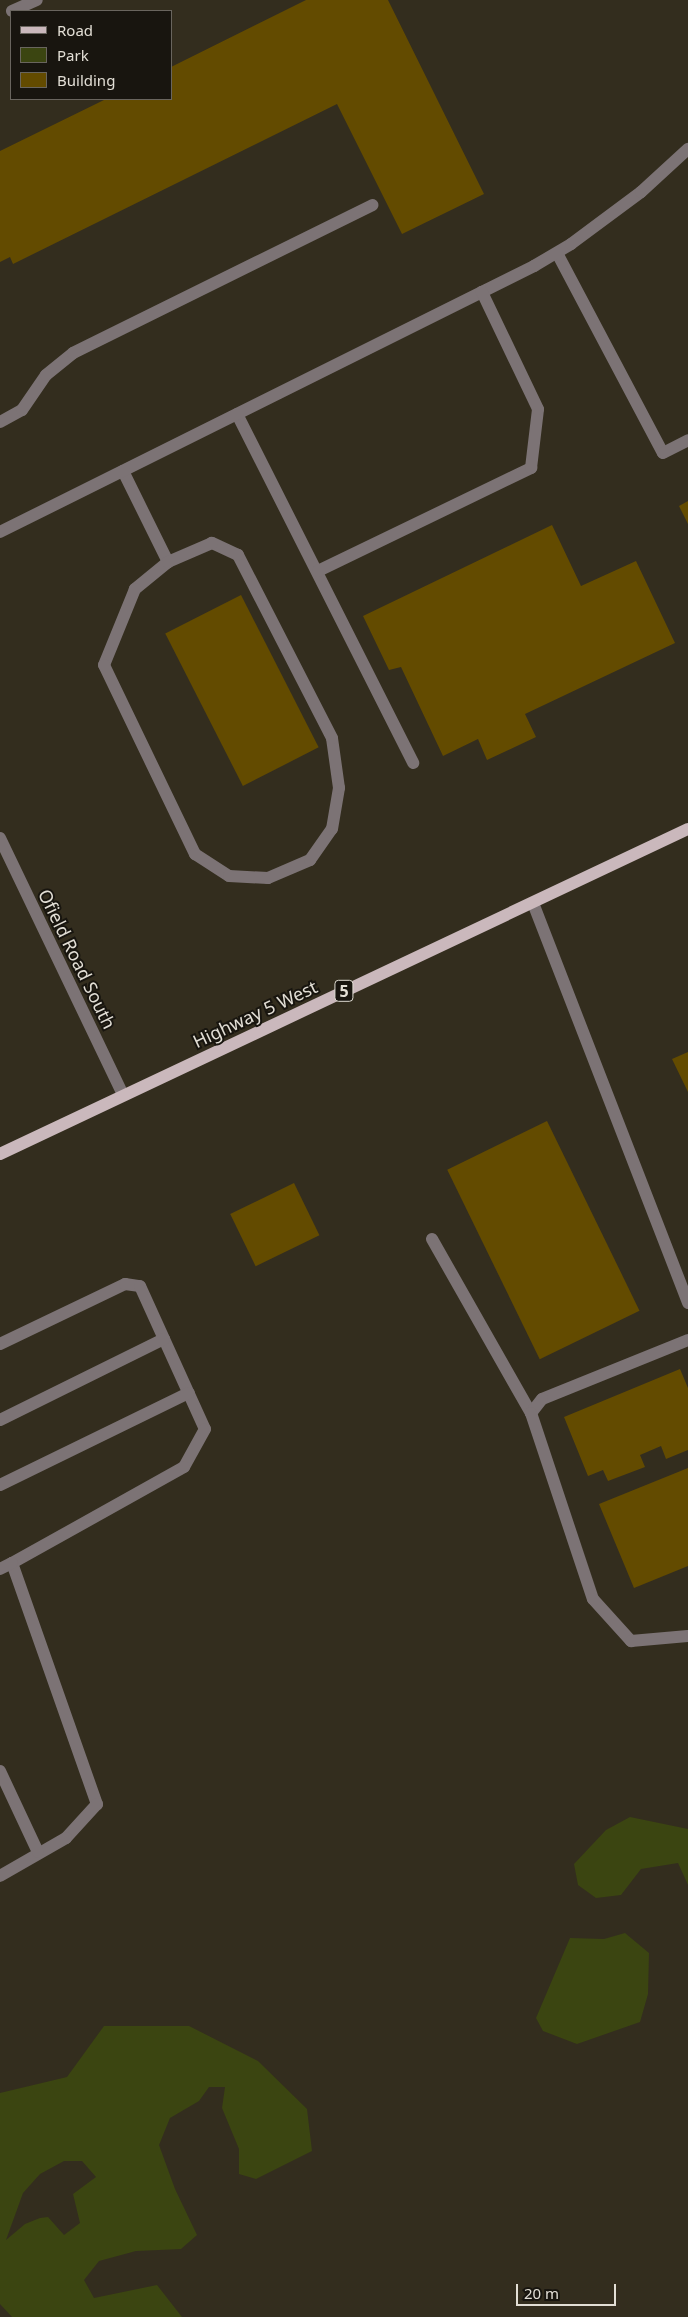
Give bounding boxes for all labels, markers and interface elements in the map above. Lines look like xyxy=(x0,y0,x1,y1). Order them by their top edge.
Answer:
legend xyxy=(10,10,172,100)
text: Road xyxy=(57,20,93,40)
text: Park xyxy=(57,45,89,65)
text: Building xyxy=(57,70,115,90)
street label: Ofield Road South xyxy=(34,886,120,1032)
street label: Highway 5 West xyxy=(189,976,321,1052)
road number: 5 xyxy=(334,978,354,1004)
scale bar xyxy=(518,2274,618,2306)
text: 20 m xyxy=(524,2283,559,2303)

